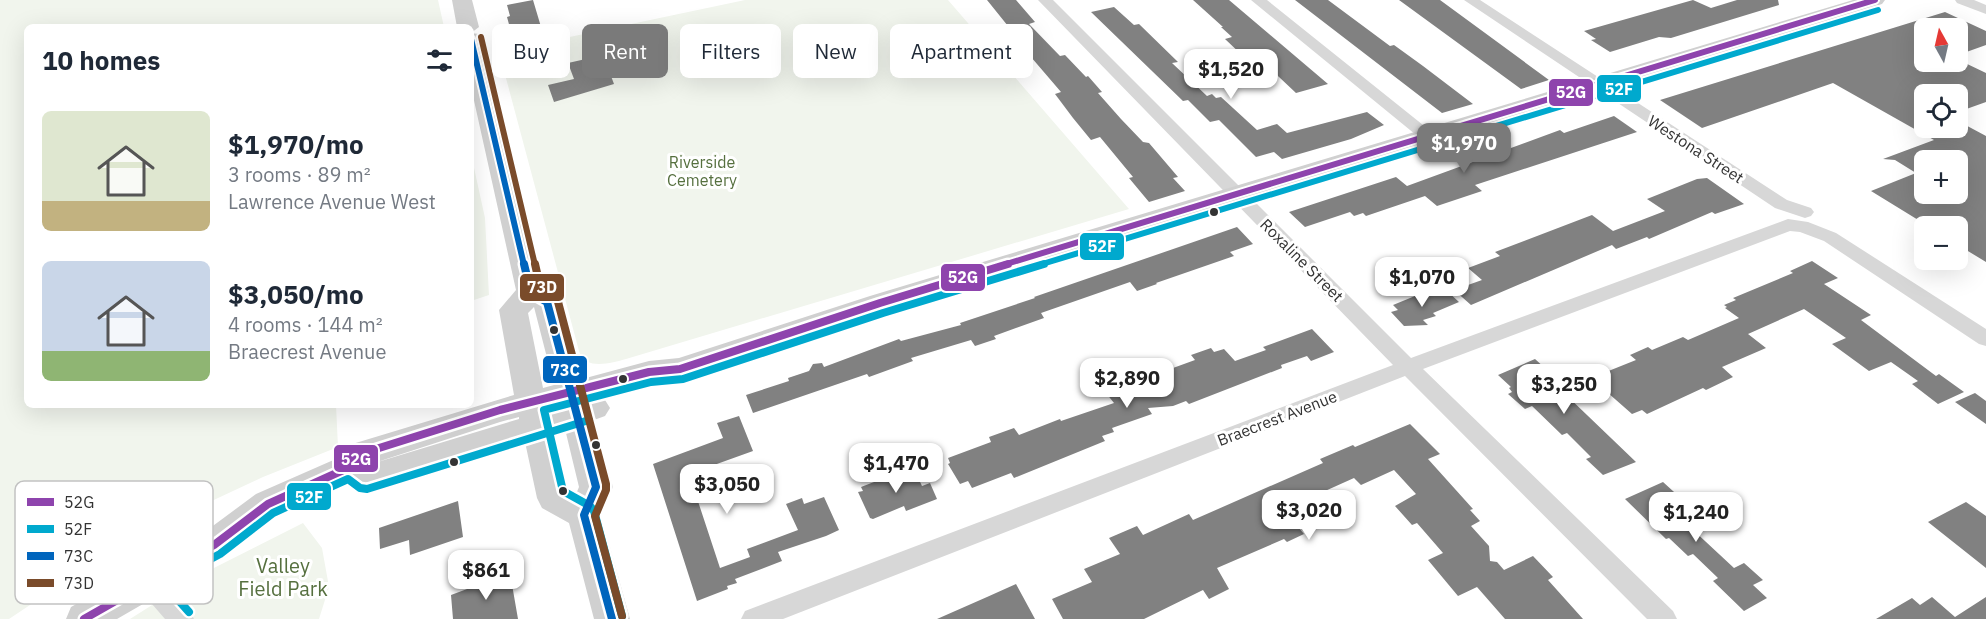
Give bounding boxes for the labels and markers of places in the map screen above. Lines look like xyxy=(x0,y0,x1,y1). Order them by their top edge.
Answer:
pin: $1,520 xyxy=(1182,49,1280,100)
pin: $1,970 xyxy=(1415,123,1513,174)
unlabelled marker xyxy=(1208,206,1220,218)
pin: $1,070 xyxy=(1373,257,1471,308)
unlabelled marker xyxy=(548,324,560,336)
pin: $2,890 xyxy=(1078,358,1176,409)
pin: $3,250 xyxy=(1515,364,1613,415)
unlabelled marker xyxy=(617,373,629,385)
unlabelled marker xyxy=(590,439,602,451)
pin: $1,470 xyxy=(847,443,945,494)
unlabelled marker xyxy=(448,456,460,468)
pin: $3,050 xyxy=(678,464,776,515)
unlabelled marker xyxy=(557,485,569,497)
pin: $3,020 xyxy=(1260,490,1358,541)
pin: $1,240 xyxy=(1647,492,1745,543)
pin: $861 xyxy=(450,550,522,601)

